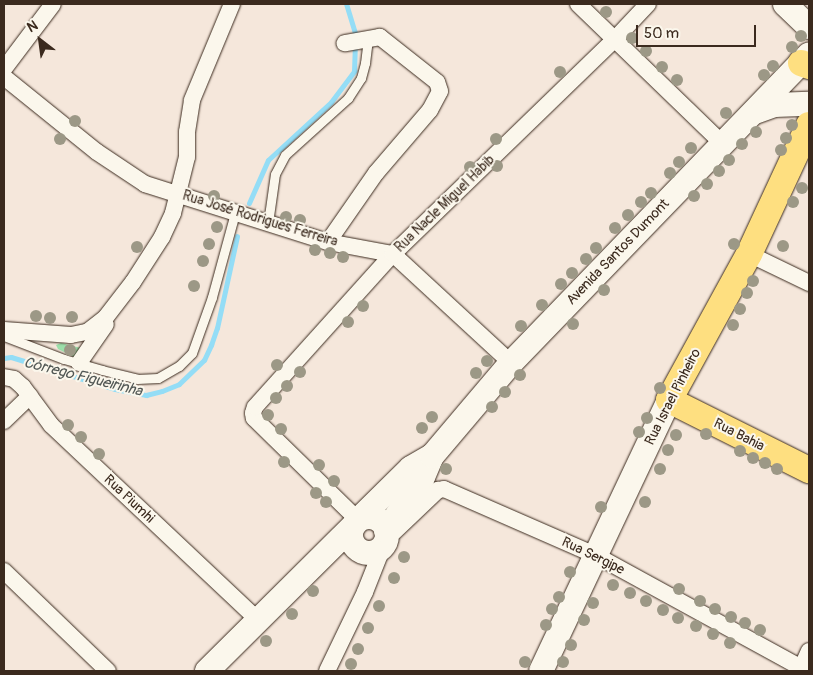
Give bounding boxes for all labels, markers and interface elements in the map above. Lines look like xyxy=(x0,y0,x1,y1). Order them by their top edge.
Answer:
north arrow xyxy=(15,15,65,65)
scale bar xyxy=(638,15,758,47)
text: N xyxy=(24,17,41,36)
text: 50 m xyxy=(644,24,679,43)
street label: Rua Nacle Miguel Habib xyxy=(391,152,499,256)
street label: Rua José Rodrigues Ferreira xyxy=(180,187,340,251)
street label: Avenida Santos Dumont xyxy=(563,196,673,308)
street label: Rua Israel Pinheiro xyxy=(641,346,705,448)
water label: Córrego Figueirinha xyxy=(22,354,144,400)
street label: Rua Bahia xyxy=(711,415,767,455)
street label: Rua Piumhi xyxy=(100,471,158,527)
street label: Rua Sergipe xyxy=(559,534,627,578)

